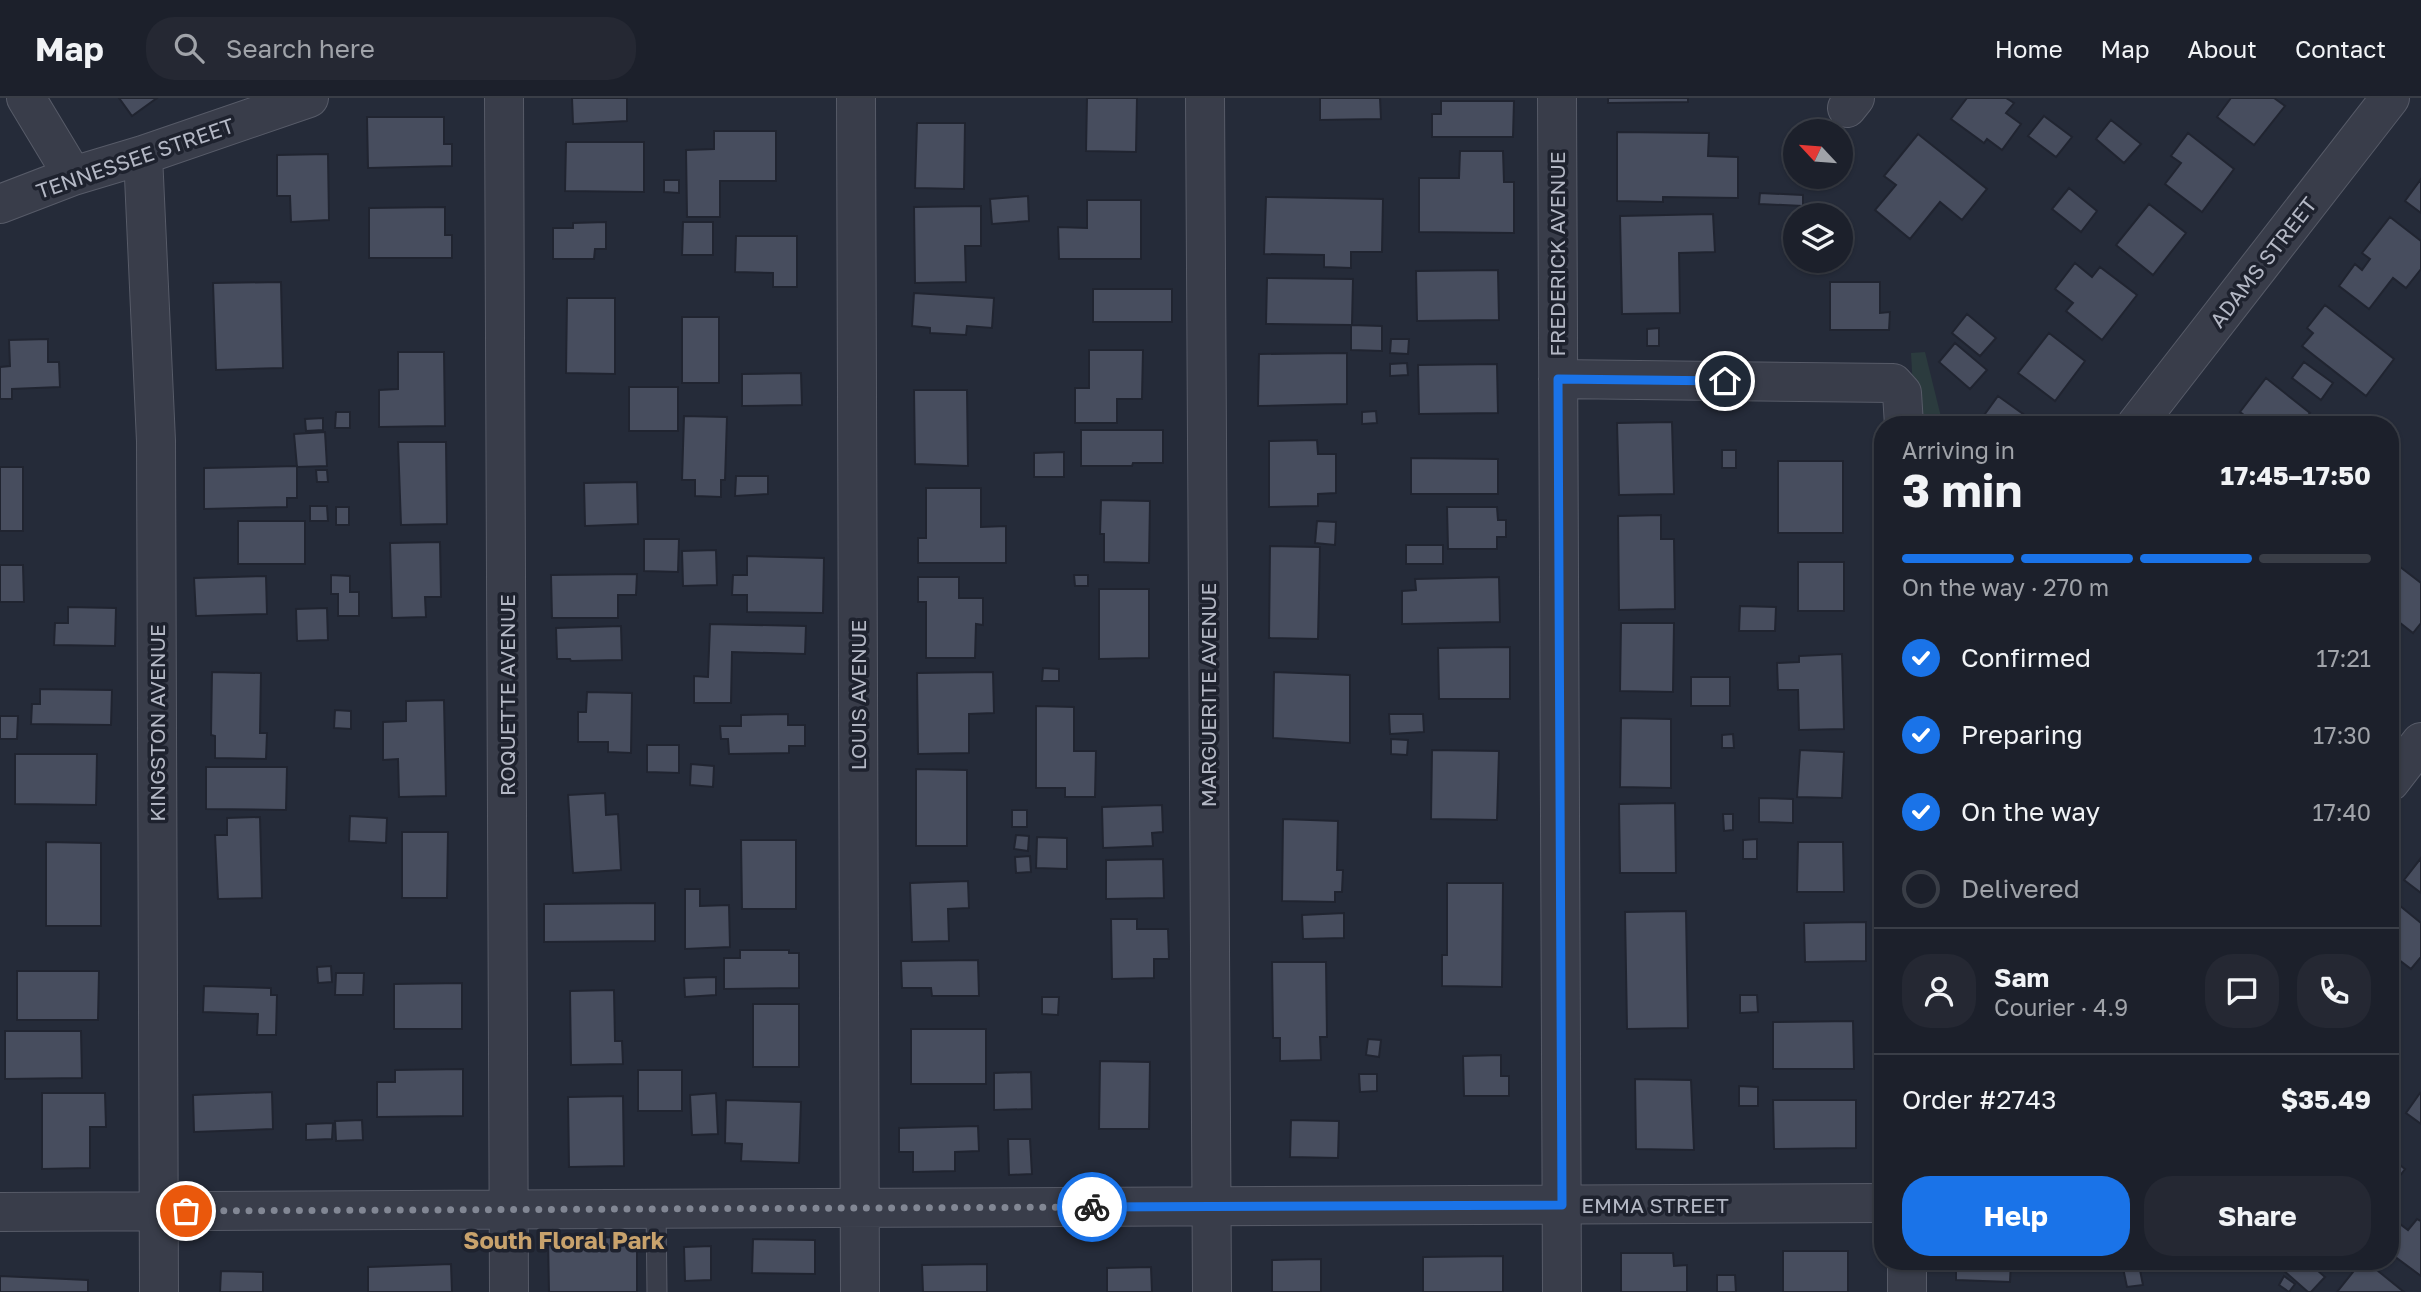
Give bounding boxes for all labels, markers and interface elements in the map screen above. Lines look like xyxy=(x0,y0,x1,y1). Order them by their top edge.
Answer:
search box xyxy=(146,17,636,80)
text: Map xyxy=(35,29,104,68)
icon: search xyxy=(170,29,208,67)
text: Search here xyxy=(226,33,375,64)
text: Home xyxy=(1995,34,2063,63)
text: Map xyxy=(2101,34,2150,63)
text: About xyxy=(2188,34,2257,63)
text: Contact xyxy=(2295,34,2386,63)
street label: TENNESSEE STREET xyxy=(33,112,237,204)
north arrow xyxy=(1783,119,1853,189)
map controls xyxy=(1783,119,1853,273)
street label: FREDERICK AVENUE xyxy=(1544,151,1570,357)
street label: ADAMS STREET xyxy=(2204,192,2322,332)
button: layers xyxy=(1783,203,1853,273)
pin xyxy=(1695,351,1755,411)
icon: home xyxy=(1706,362,1744,400)
text: Arriving in xyxy=(1902,436,2015,464)
text: 17:45–17:50 xyxy=(2221,460,2371,491)
text: 3 min xyxy=(1902,462,2022,517)
text: On the way · 270 m xyxy=(1902,573,2109,601)
street label: MARGUERITE AVENUE xyxy=(1195,583,1221,807)
street label: ROQUETTE AVENUE xyxy=(494,594,520,796)
street label: LOUIS AVENUE xyxy=(845,620,871,770)
street label: KINGSTON AVENUE xyxy=(144,624,170,822)
icon: check xyxy=(1902,639,1940,677)
text: Confirmed xyxy=(1961,642,2091,673)
text: 17:21 xyxy=(2316,644,2371,672)
icon: check xyxy=(1902,716,1940,754)
text: Preparing xyxy=(1961,719,2083,750)
text: 17:30 xyxy=(2313,721,2371,749)
icon: check xyxy=(1902,793,1940,831)
text: On the way xyxy=(1961,796,2100,827)
text: 17:40 xyxy=(2312,798,2371,826)
text: Delivered xyxy=(1961,873,2080,904)
button: person xyxy=(1902,954,1976,1028)
button: chat xyxy=(2205,954,2279,1028)
button: phone xyxy=(2297,954,2371,1028)
text: Sam xyxy=(1994,962,2049,993)
text: Courier · 4.9 xyxy=(1994,993,2128,1021)
text: Order #2743 xyxy=(1902,1084,2056,1115)
text: $35.49 xyxy=(2281,1084,2371,1115)
courier xyxy=(1057,1172,1127,1242)
button: Help xyxy=(1902,1176,2130,1256)
button: Share xyxy=(2144,1176,2371,1256)
pin xyxy=(156,1181,216,1241)
icon: bike xyxy=(1073,1188,1111,1226)
icon: bag xyxy=(167,1192,205,1230)
street label: EMMA STREET xyxy=(1581,1192,1729,1218)
district label: South Floral Park xyxy=(463,1225,665,1254)

